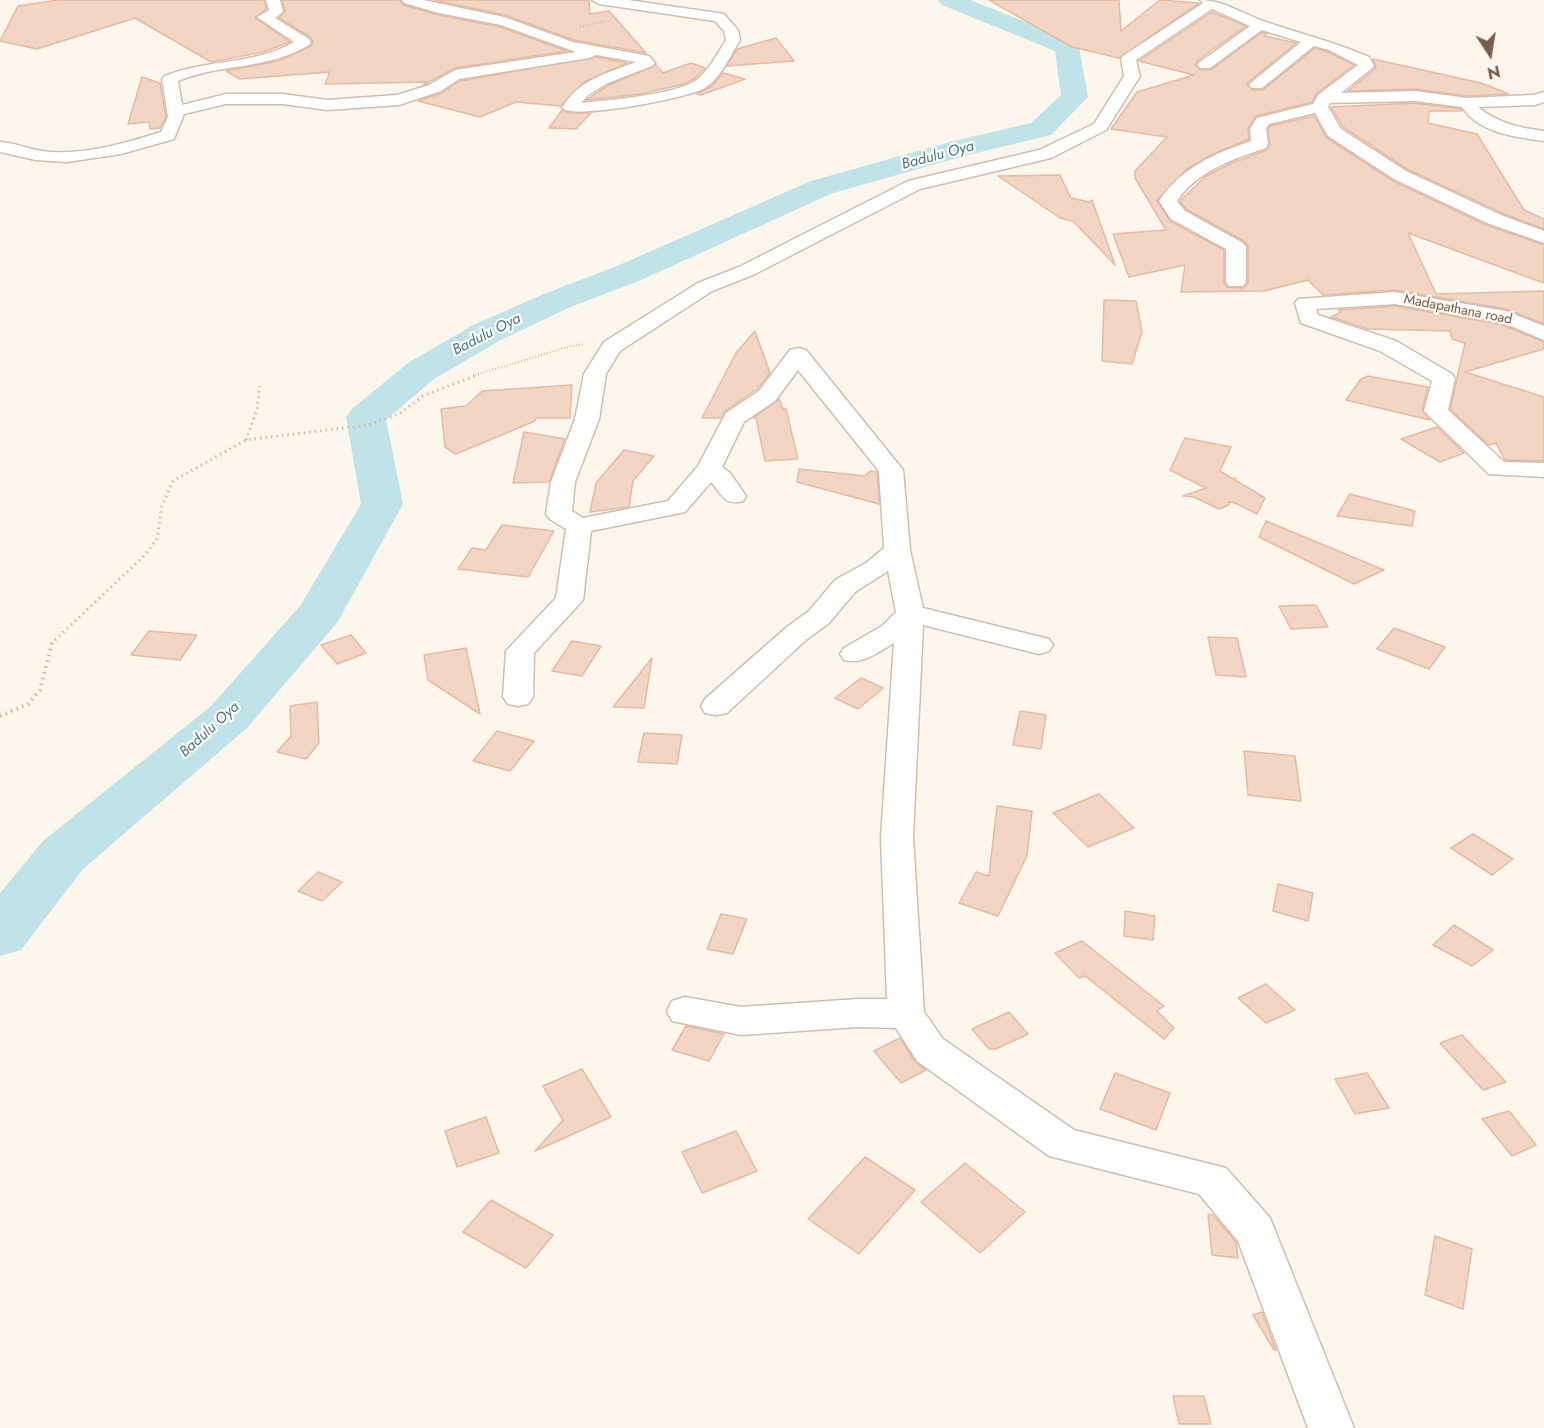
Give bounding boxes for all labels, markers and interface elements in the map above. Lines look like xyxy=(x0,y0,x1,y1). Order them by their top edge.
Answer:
north arrow xyxy=(1460,24,1520,84)
text: N xyxy=(1485,60,1502,85)
water label: Badulu Oya xyxy=(900,138,976,174)
street label: Madapathana road xyxy=(1402,291,1514,329)
water label: Badulu Oya xyxy=(450,310,524,360)
water label: Badulu Oya xyxy=(176,698,244,762)

